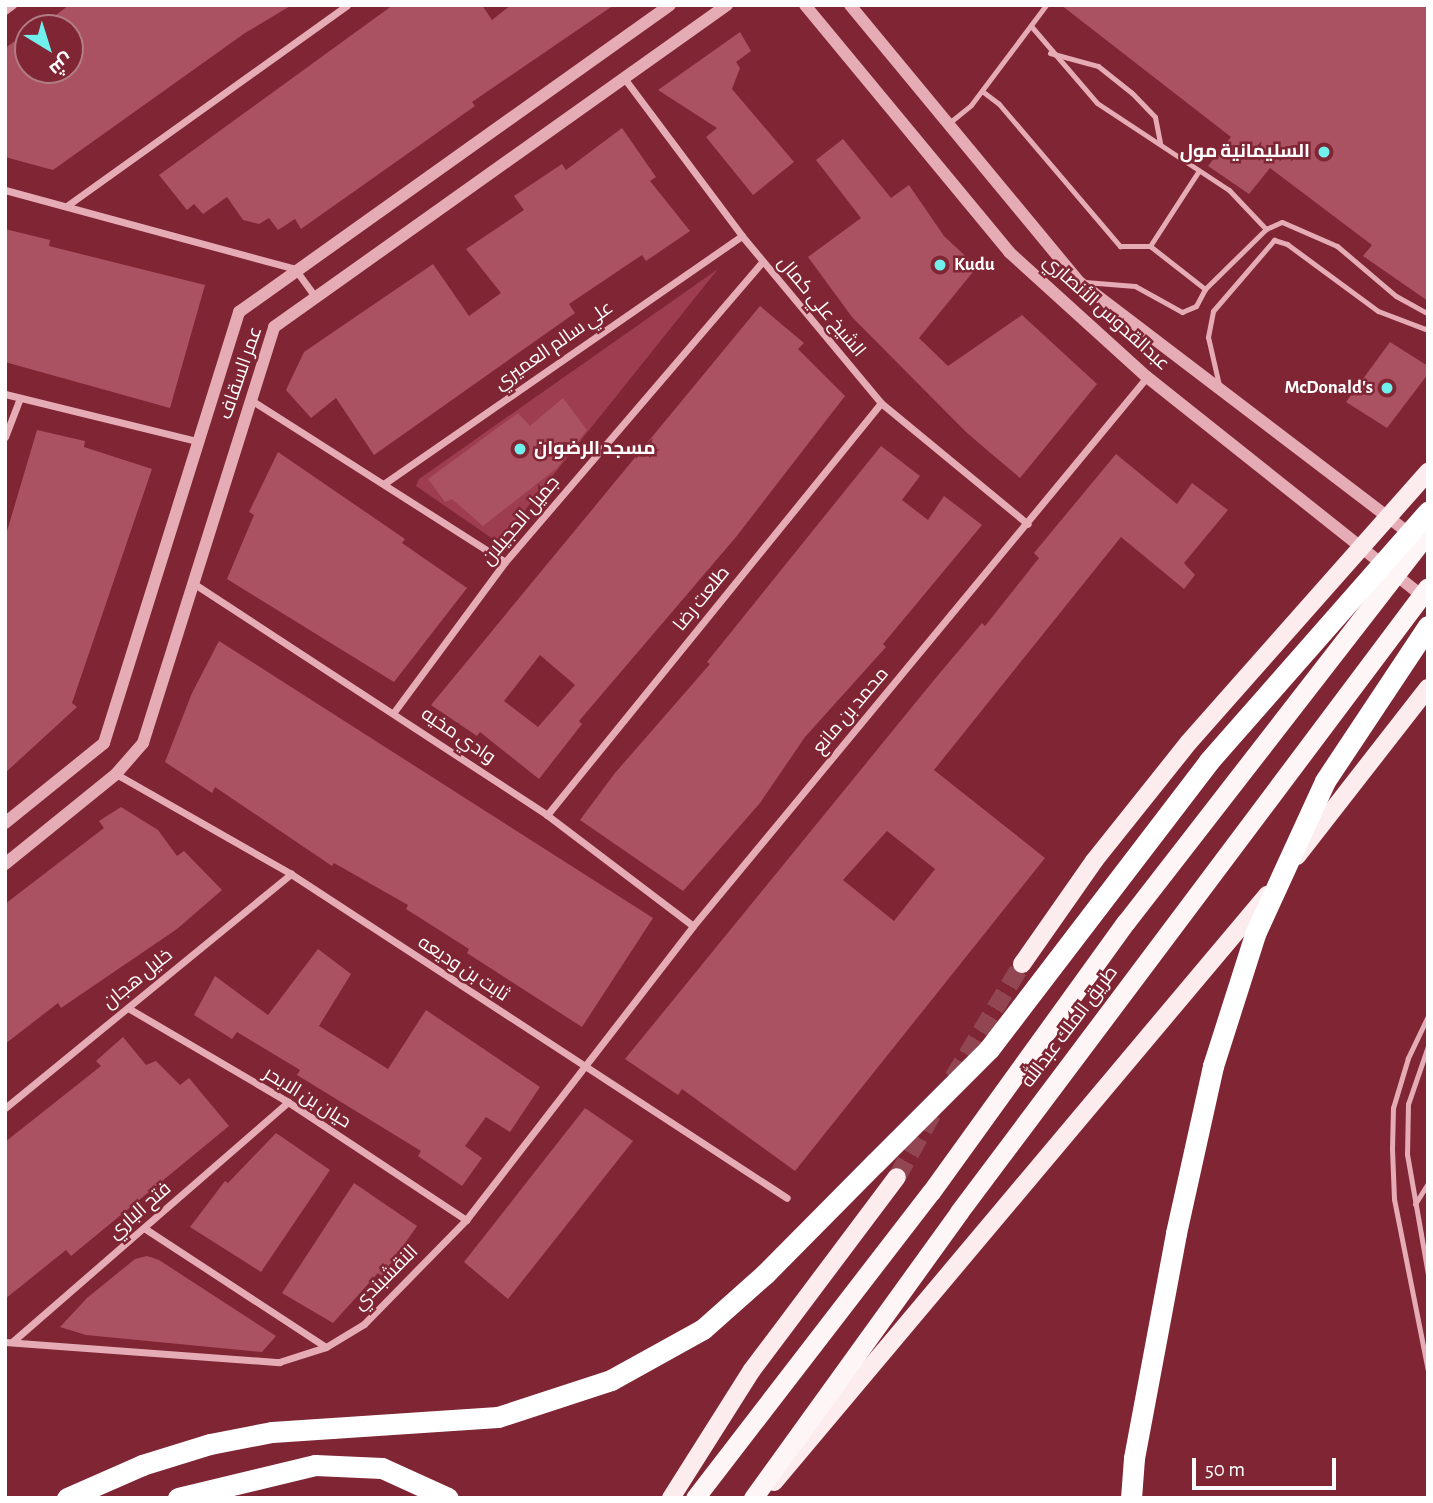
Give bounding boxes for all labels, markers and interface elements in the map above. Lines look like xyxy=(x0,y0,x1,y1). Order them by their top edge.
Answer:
north arrow xyxy=(14,14,84,84)
text: ش xyxy=(46,49,76,79)
place label: السليمانية مول xyxy=(1180,141,1310,163)
marker: السليمانية مول xyxy=(1316,144,1332,160)
street label: عبدالقدوس الأنصاري xyxy=(1038,250,1174,376)
street label: الشيخ علي كمال xyxy=(772,252,870,362)
place label: Kudu xyxy=(954,254,995,276)
marker: Kudu xyxy=(932,257,948,273)
street label: علي سالم العميري xyxy=(490,296,618,396)
street label: عمر السقاف xyxy=(214,323,268,423)
place label: McDonald's xyxy=(1284,377,1373,399)
marker: McDonald's xyxy=(1379,380,1395,396)
place label: مسجد الرضوان xyxy=(534,438,656,460)
marker: مسجد الرضوان xyxy=(512,441,528,457)
street label: جميل الحجيلان xyxy=(477,472,565,570)
street label: طلعت رضا xyxy=(669,562,735,636)
street label: محمد بن مانع xyxy=(808,663,894,759)
street label: وادي مخيه xyxy=(416,703,500,769)
street label: ثابت بن وديعه xyxy=(413,931,513,1007)
street label: خليل هجان xyxy=(98,944,178,1014)
street label: طريق الملك عبدالله xyxy=(1017,962,1123,1092)
street label: حيان بن الابحر xyxy=(259,1062,355,1134)
street label: فتح الباري xyxy=(104,1178,176,1244)
street label: النقشبندي xyxy=(349,1241,423,1315)
scale bar xyxy=(1195,1444,1338,1488)
text: 50 m xyxy=(1205,1459,1245,1480)

